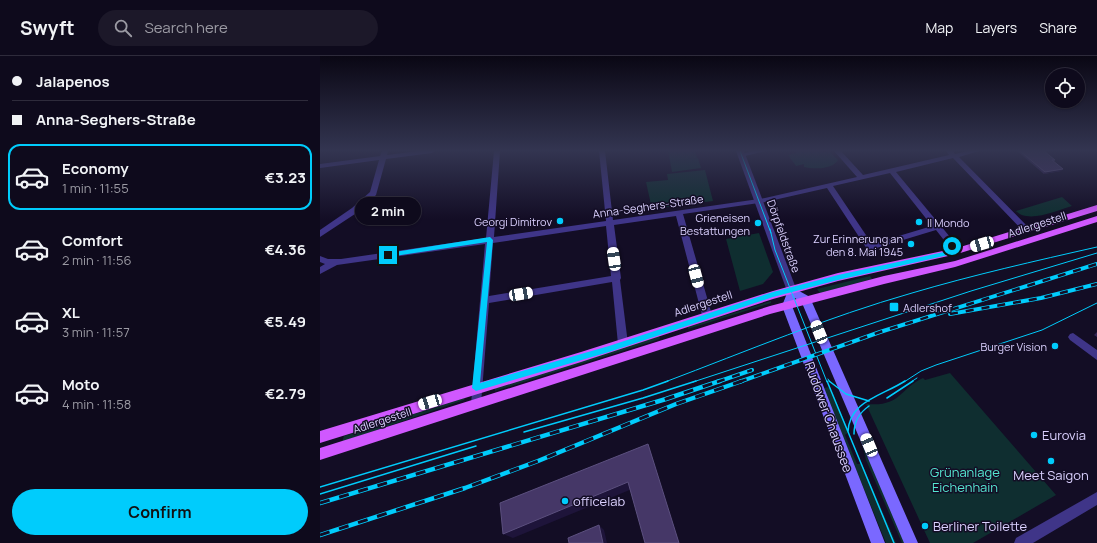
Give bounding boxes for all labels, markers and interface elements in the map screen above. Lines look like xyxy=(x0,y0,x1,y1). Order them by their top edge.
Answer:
search box xyxy=(98,10,378,46)
text: Swyft xyxy=(20,15,74,41)
icon: search xyxy=(112,17,134,39)
text: Search here xyxy=(144,17,228,38)
text: Map xyxy=(925,18,953,37)
text: Layers xyxy=(975,18,1017,37)
text: Share xyxy=(1039,18,1077,37)
map controls xyxy=(1045,68,1085,108)
button: locate xyxy=(1045,68,1085,108)
text: Jalapenos xyxy=(36,71,110,92)
text: Anna-Seghers-Straße xyxy=(36,109,196,130)
text: Economy xyxy=(62,158,129,179)
icon: car xyxy=(14,159,50,195)
text: €3.23 xyxy=(265,167,306,188)
text: 1 min · 11:55 xyxy=(62,179,129,197)
street label: Anna-Seghers-Straße xyxy=(592,191,705,221)
callout: 2 min xyxy=(355,197,421,225)
street label: Dörpfeldstraße xyxy=(764,197,804,275)
text: 2 min xyxy=(371,202,405,220)
street label: Adlergestell xyxy=(1006,207,1068,241)
place label: Grieneisen Bestattungen xyxy=(680,210,750,238)
place label: Georgi Dimitrov xyxy=(474,214,552,229)
place label: Il Mondo xyxy=(927,215,970,230)
marker: Georgi Dimitrov xyxy=(555,216,565,226)
marker: Il Mondo xyxy=(914,217,924,227)
marker: Grieneisen Bestattungen xyxy=(753,218,763,228)
text: Comfort xyxy=(62,230,123,251)
icon: car xyxy=(14,231,50,267)
place label: Zur Erinnerung an den 8. Mai 1945 xyxy=(813,231,903,259)
car xyxy=(969,235,995,253)
route start xyxy=(943,237,961,255)
text: €4.36 xyxy=(265,239,306,260)
marker: Zur Erinnerung an den 8. Mai 1945 xyxy=(906,239,916,249)
route end xyxy=(379,246,397,264)
car xyxy=(606,246,622,272)
text: 2 min · 11:56 xyxy=(62,251,132,269)
car xyxy=(687,263,705,289)
car xyxy=(508,286,534,302)
street label: Adlergestell xyxy=(672,286,734,320)
place label: Adlershof xyxy=(903,300,952,315)
marker: Adlershof xyxy=(888,301,900,313)
text: XL xyxy=(62,302,80,323)
icon: car xyxy=(14,303,50,339)
text: €5.49 xyxy=(264,311,306,332)
car xyxy=(809,319,829,345)
text: 3 min · 11:57 xyxy=(62,323,130,341)
place label: Burger Vision xyxy=(980,339,1047,354)
marker: Burger Vision xyxy=(1050,341,1060,351)
street label: Rudower Chaussee xyxy=(801,359,858,475)
text: Moto xyxy=(62,374,99,395)
icon: car xyxy=(14,375,50,411)
text: €2.79 xyxy=(265,383,306,404)
car xyxy=(417,393,443,411)
text: 4 min · 11:58 xyxy=(62,395,131,413)
street label: Adlergestell xyxy=(351,403,413,437)
place label: Eurovia xyxy=(1042,426,1086,444)
marker: Eurovia xyxy=(1029,430,1039,440)
car xyxy=(859,432,879,458)
marker: Meet Saigon xyxy=(1046,456,1056,466)
park label: Grünanlage Eichenhain xyxy=(930,463,1000,496)
place label: Meet Saigon xyxy=(1013,466,1089,484)
button: Confirm xyxy=(12,489,308,535)
place label: officelab xyxy=(573,492,625,510)
marker: officelab xyxy=(560,496,570,506)
place label: Berliner Toilette xyxy=(933,517,1028,535)
marker: Berliner Toilette xyxy=(920,521,930,531)

